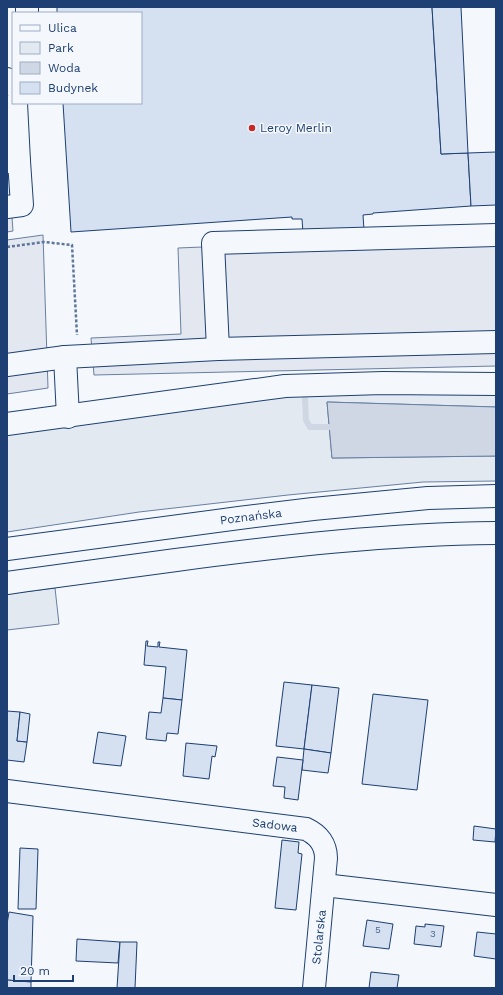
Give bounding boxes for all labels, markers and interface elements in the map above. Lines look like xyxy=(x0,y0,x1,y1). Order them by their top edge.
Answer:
legend xyxy=(12,12,142,104)
text: Ulica xyxy=(48,21,77,35)
text: Park xyxy=(48,41,74,55)
text: Woda xyxy=(48,61,81,75)
text: Budynek xyxy=(48,81,98,95)
place label: Leroy Merlin xyxy=(260,121,332,135)
marker: Leroy Merlin xyxy=(247,123,257,133)
street label: Poznańska xyxy=(219,506,283,527)
street label: Sadowa xyxy=(251,815,299,835)
street label: Stolarska xyxy=(309,909,329,965)
house number: 5 xyxy=(375,924,381,935)
house number: 3 xyxy=(430,928,436,939)
scale bar xyxy=(14,957,73,983)
text: 20 m xyxy=(20,964,50,978)

